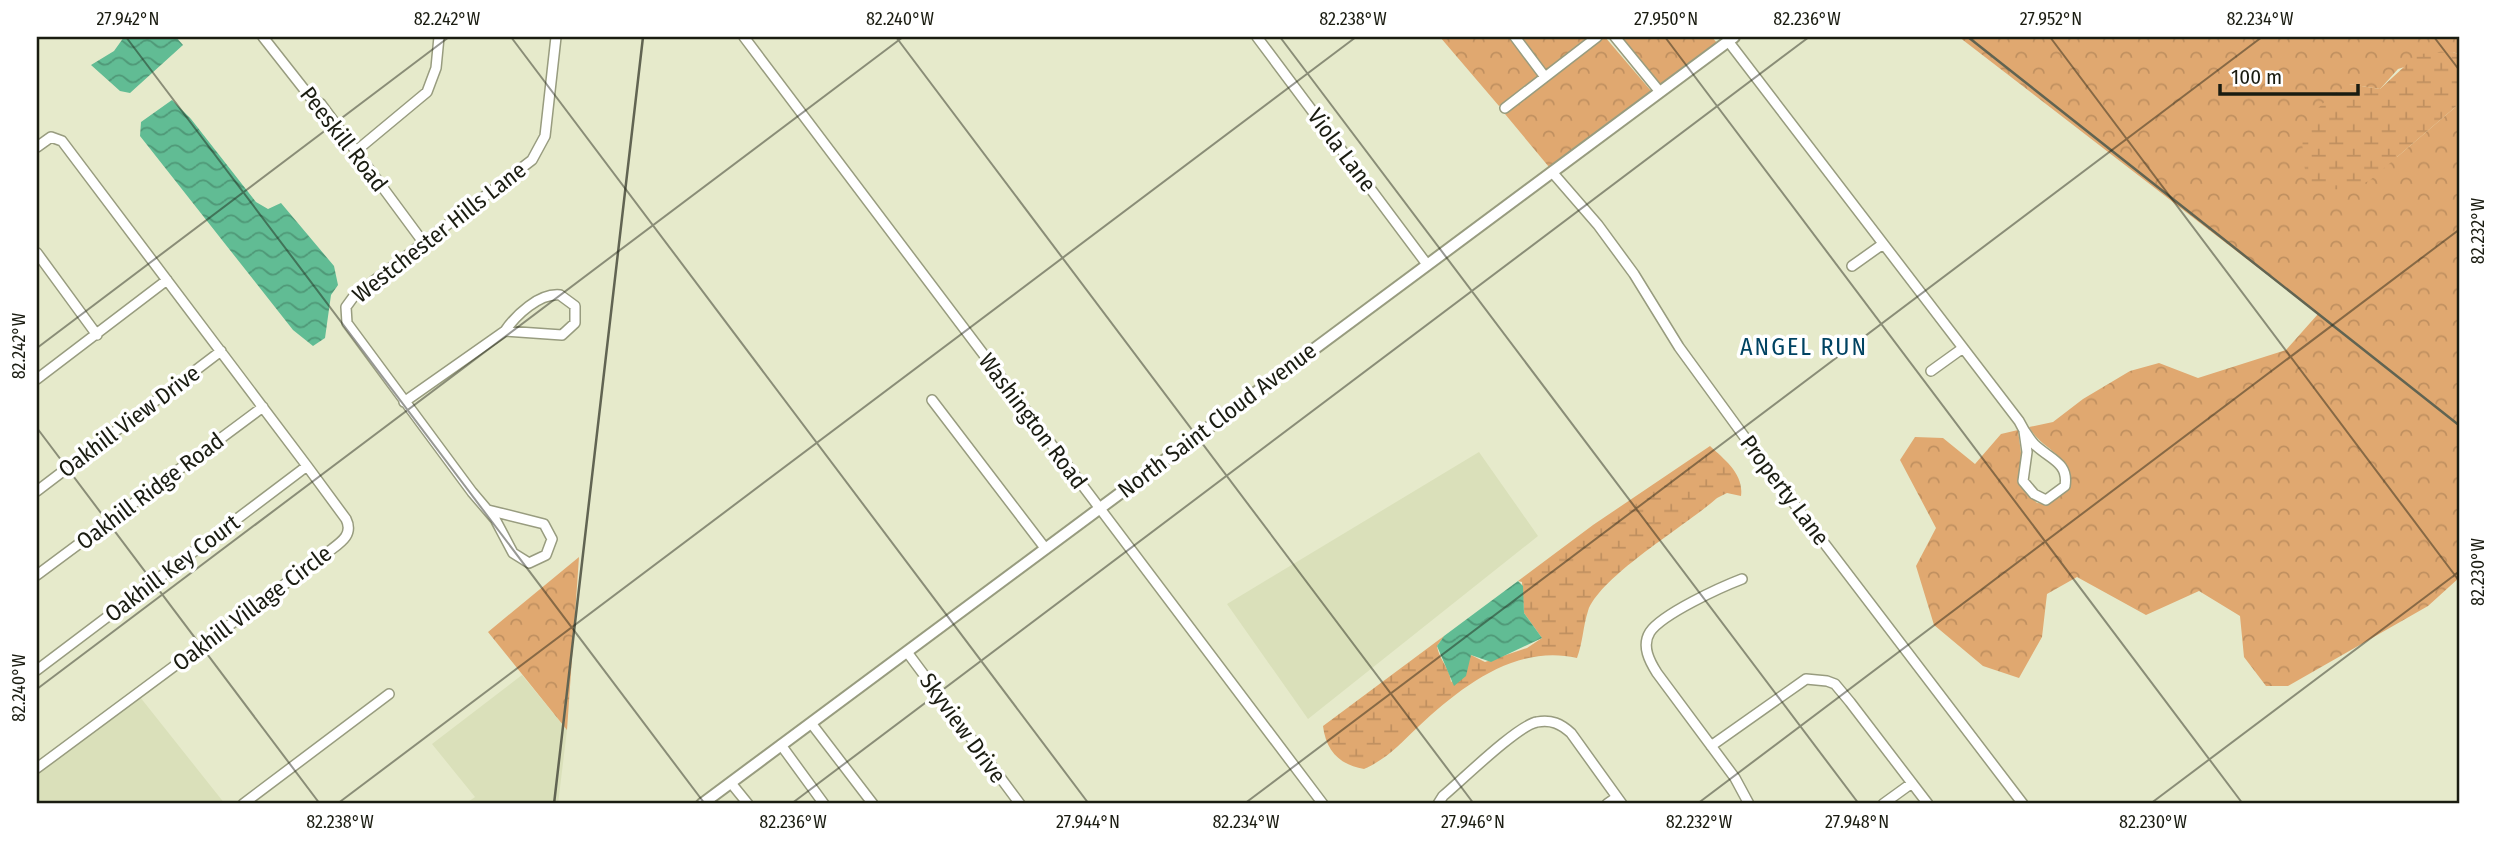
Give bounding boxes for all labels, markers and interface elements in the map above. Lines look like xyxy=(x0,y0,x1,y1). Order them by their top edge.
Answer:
text: 27.942°N xyxy=(97,8,159,30)
text: 82.242°W xyxy=(414,8,481,30)
text: 82.240°W xyxy=(866,8,935,30)
text: 82.238°W xyxy=(1319,8,1387,30)
text: 27.950°N xyxy=(1634,8,1698,30)
text: 82.236°W xyxy=(1773,8,1841,30)
text: 27.952°N xyxy=(2020,8,2082,30)
text: 82.234°W xyxy=(2226,8,2294,30)
scale bar xyxy=(2220,52,2359,96)
text: 100 m xyxy=(2231,64,2282,90)
street label: Peeskill Road xyxy=(294,81,394,197)
street label: Viola Lane xyxy=(1302,103,1382,197)
street label: Westchester Hills Lane xyxy=(347,156,531,308)
text: 82.232°W xyxy=(2467,197,2489,264)
text: 82.242°W xyxy=(8,312,30,379)
district label: ANGEL RUN xyxy=(1740,333,1868,361)
street label: North Saint Cloud Avenue xyxy=(1112,336,1322,504)
street label: Washington Road xyxy=(973,348,1093,494)
street label: Oakhill View Drive xyxy=(53,359,205,483)
street label: Oakhill Ridge Road xyxy=(71,426,229,556)
street label: Property Lane xyxy=(1735,429,1835,551)
street label: Oakhill Key Court xyxy=(99,508,245,628)
text: 82.230°W xyxy=(2467,538,2489,606)
street label: Oakhill Village Circle xyxy=(167,539,337,677)
text: 82.240°W xyxy=(8,653,30,722)
street label: Skyview Drive xyxy=(914,668,1012,788)
text: 82.238°W xyxy=(306,811,374,833)
text: 82.236°W xyxy=(759,811,827,833)
text: 27.944°N xyxy=(1056,811,1120,833)
text: 82.234°W xyxy=(1212,811,1280,833)
text: 27.946°N xyxy=(1441,811,1505,833)
text: 82.232°W xyxy=(1666,811,1733,833)
text: 27.948°N xyxy=(1825,811,1889,833)
text: 82.230°W xyxy=(2119,811,2187,833)

